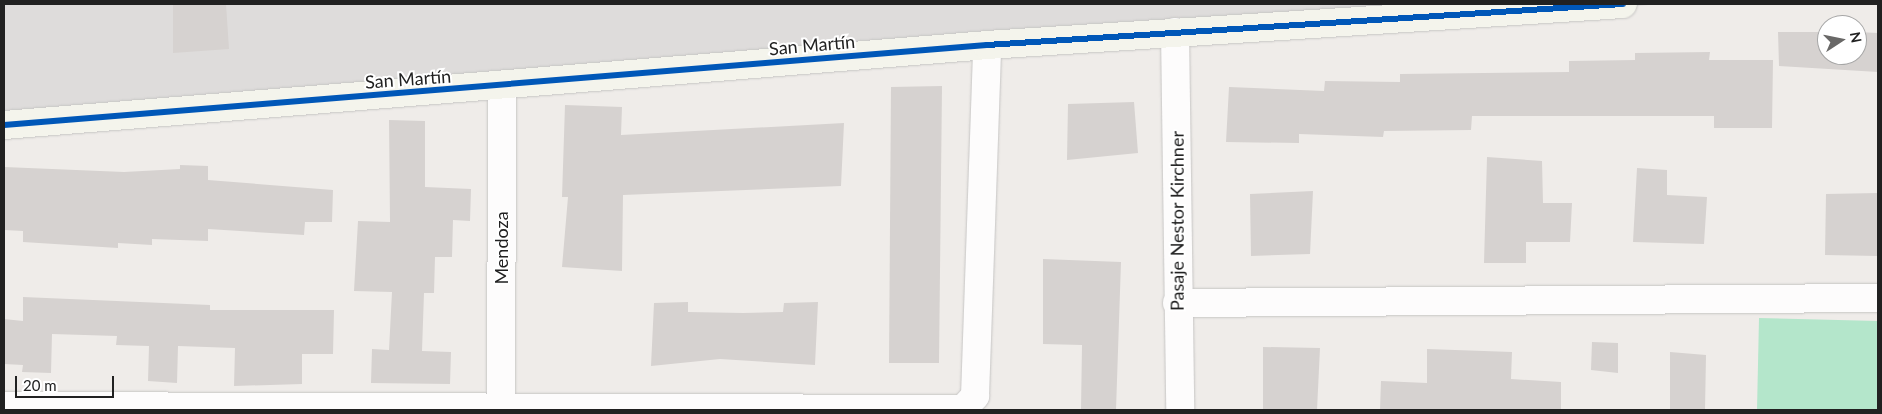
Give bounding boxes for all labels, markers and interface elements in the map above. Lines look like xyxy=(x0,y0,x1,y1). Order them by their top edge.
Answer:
north arrow xyxy=(1817,15,1867,65)
street label: San Martín xyxy=(768,30,856,60)
text: N xyxy=(1847,30,1866,44)
street label: San Martín xyxy=(364,65,452,93)
street label: Pasaje Nestor Kirchner xyxy=(1166,131,1188,311)
street label: Mendoza xyxy=(490,211,512,285)
scale bar xyxy=(18,366,116,398)
text: 20 m xyxy=(23,376,57,394)

